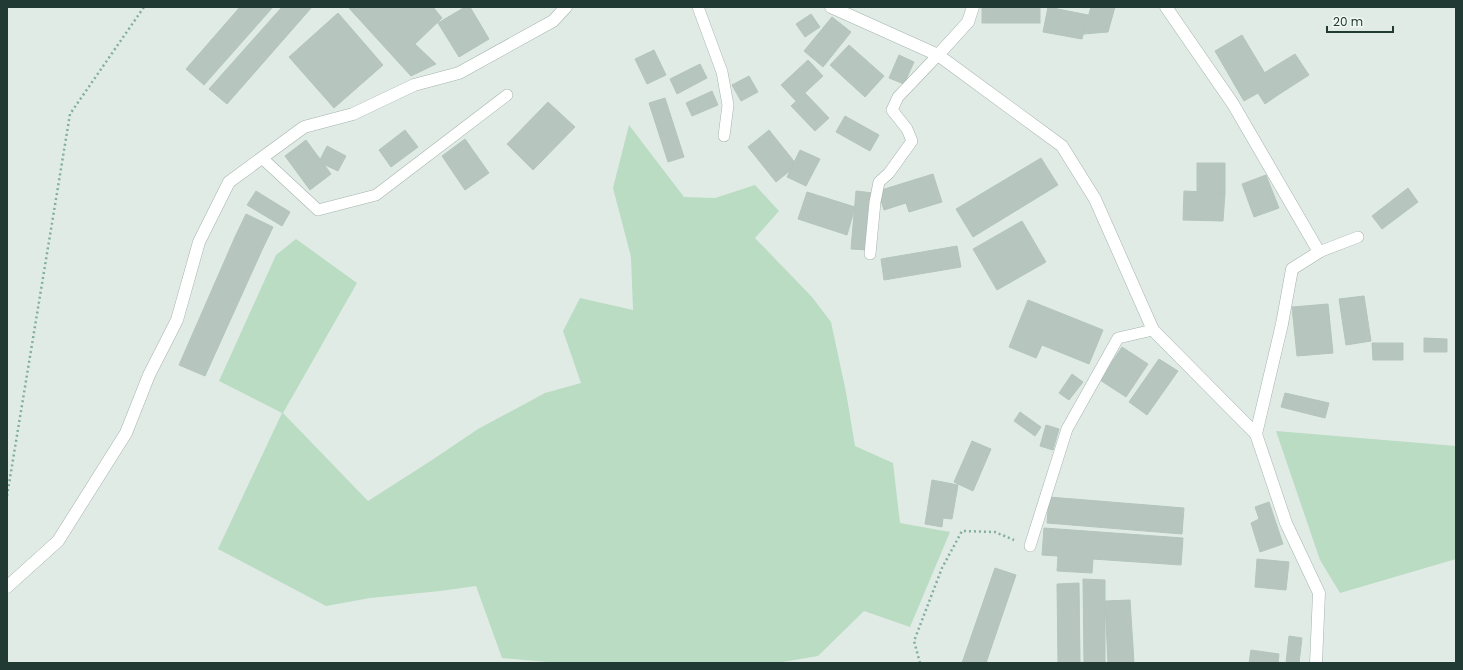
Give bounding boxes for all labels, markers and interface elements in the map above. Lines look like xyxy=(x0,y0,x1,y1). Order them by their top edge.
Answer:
scale bar xyxy=(1327,8,1393,34)
text: 20 m xyxy=(1333,13,1363,30)

